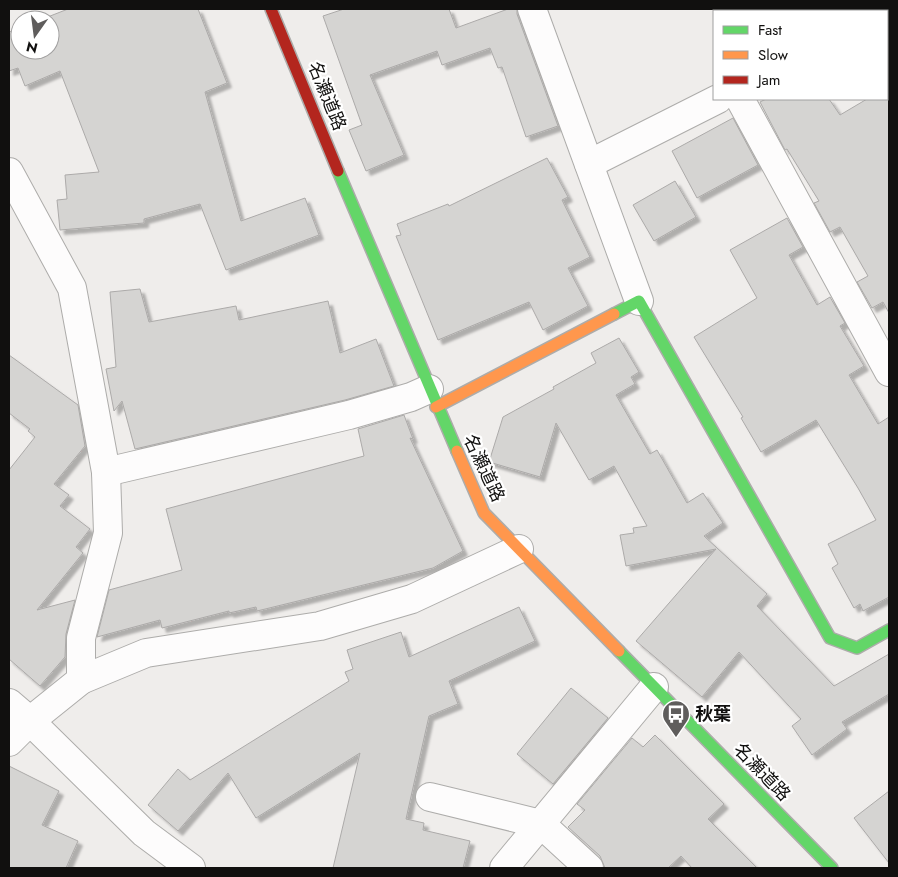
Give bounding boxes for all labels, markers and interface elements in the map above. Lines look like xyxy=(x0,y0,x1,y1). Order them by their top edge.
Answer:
north arrow xyxy=(10,10,60,60)
legend xyxy=(713,10,888,100)
text: Fast xyxy=(758,19,782,41)
text: N xyxy=(24,37,40,59)
text: Slow xyxy=(758,44,789,66)
street label: 名瀬道路 xyxy=(301,58,353,134)
text: Jam xyxy=(756,69,781,91)
street label: 名瀬道路 xyxy=(457,430,511,506)
bus stop icon: 秋葉 xyxy=(661,699,691,738)
place label: 秋葉 xyxy=(695,701,731,727)
street label: 名瀬道路 xyxy=(728,737,796,807)

